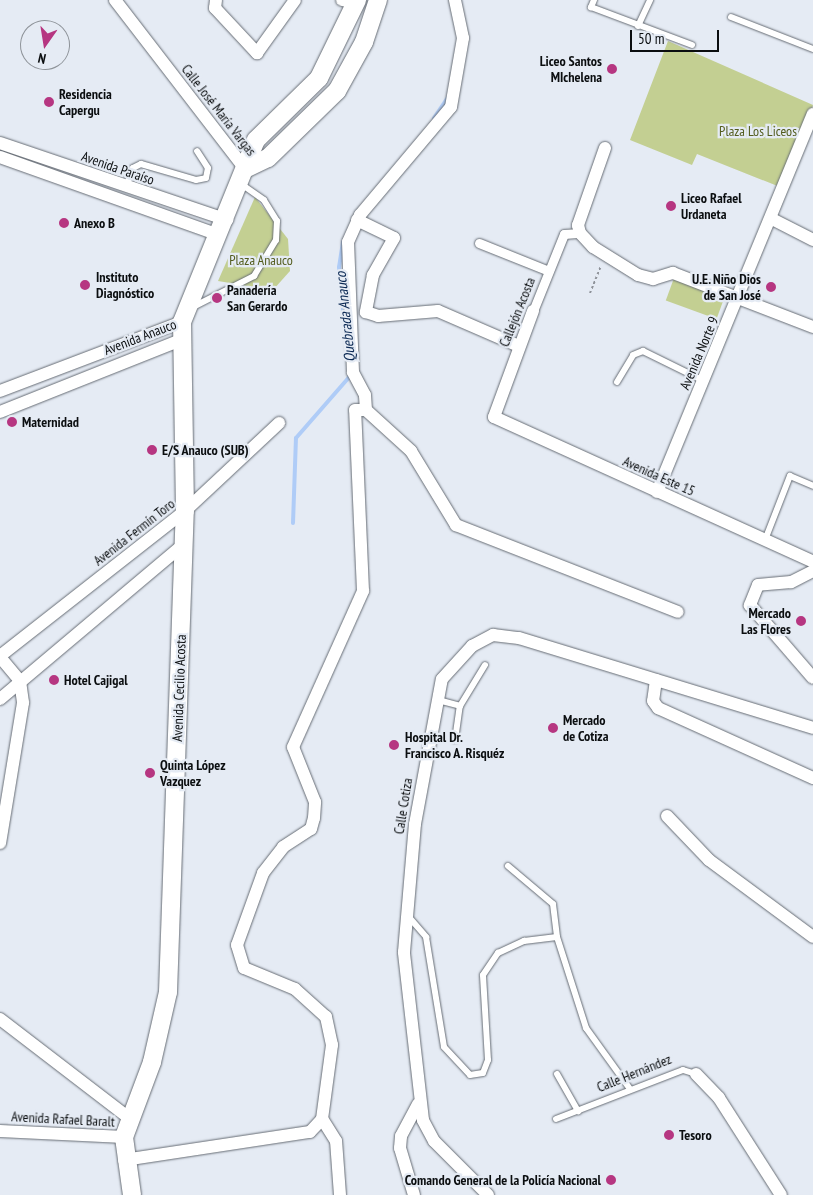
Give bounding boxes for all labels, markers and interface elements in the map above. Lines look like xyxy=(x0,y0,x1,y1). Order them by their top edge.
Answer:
north arrow xyxy=(20,20,70,70)
scale bar xyxy=(633,20,722,52)
text: 50 m xyxy=(638,29,664,48)
text: N xyxy=(36,49,48,68)
place label: Liceo Santos MIchelena xyxy=(540,53,602,85)
street label: Calle José María Vargas xyxy=(178,61,260,159)
marker: Liceo Santos MIchelena xyxy=(606,63,618,75)
place label: Residencia Capergu xyxy=(59,86,112,118)
marker: Residencia Capergu xyxy=(43,96,55,108)
park label: Plaza Los Liceos xyxy=(719,123,797,139)
street label: Avenida Paraíso xyxy=(79,148,157,188)
place label: Liceo Rafael Urdaneta xyxy=(681,190,742,222)
marker: Liceo Rafael Urdaneta xyxy=(665,200,677,212)
place label: Anexo B xyxy=(74,215,115,231)
marker: Anexo B xyxy=(58,217,70,229)
park label: Plaza Anauco xyxy=(229,252,293,268)
place label: Instituto Diagnóstico xyxy=(96,269,154,302)
water label: Quebrada Anauco xyxy=(331,271,359,363)
place label: U.E. Niño Dios de San José xyxy=(691,271,761,304)
street label: Callejón Acosta xyxy=(495,275,539,349)
marker: Instituto Diagnóstico xyxy=(78,278,92,292)
marker: U.E. Niño Dios de San José xyxy=(765,281,777,293)
place label: Panadería San Gerardo xyxy=(227,282,288,314)
marker: Panadería San Gerardo xyxy=(211,292,223,304)
street label: Avenida Norte 9 xyxy=(676,314,722,392)
street label: Avenida Anauco xyxy=(101,315,179,359)
place label: Maternidad xyxy=(22,414,79,430)
marker: Maternidad xyxy=(6,416,18,428)
place label: E/S Anauco (SUB) xyxy=(162,442,249,458)
marker: E/S Anauco (SUB) xyxy=(146,444,158,456)
street label: Avenida Este 15 xyxy=(620,453,698,499)
street label: Avenida Fermín Toro xyxy=(90,495,178,569)
place label: Mercado Las Flores xyxy=(741,605,791,638)
marker: Mercado Las Flores xyxy=(795,615,807,627)
street label: Avenida Cecilio Acosta xyxy=(169,634,189,742)
place label: Hotel Cajigal xyxy=(64,672,128,688)
marker: Hotel Cajigal xyxy=(48,674,60,686)
place label: Mercado de Cotiza xyxy=(563,712,609,744)
marker: Mercado de Cotiza xyxy=(547,722,559,734)
place label: Hospital Dr. Francisco A. Risquéz xyxy=(405,729,506,762)
marker: Hospital Dr. Francisco A. Risquéz xyxy=(387,738,401,752)
place label: Quinta López Vazquez xyxy=(160,757,226,790)
marker: Quinta López Vazquez xyxy=(144,767,156,779)
street label: Calle Cotiza xyxy=(390,777,416,835)
street label: Calle Hernández xyxy=(594,1050,674,1096)
street label: Avenida Rafael Baralt xyxy=(11,1108,115,1130)
place label: Tesoro xyxy=(679,1127,712,1143)
marker: Tesoro xyxy=(663,1129,675,1141)
place label: Comando General de la Policía Nacional xyxy=(405,1172,601,1188)
marker: Comando General de la Policía Nacional xyxy=(605,1174,617,1186)

